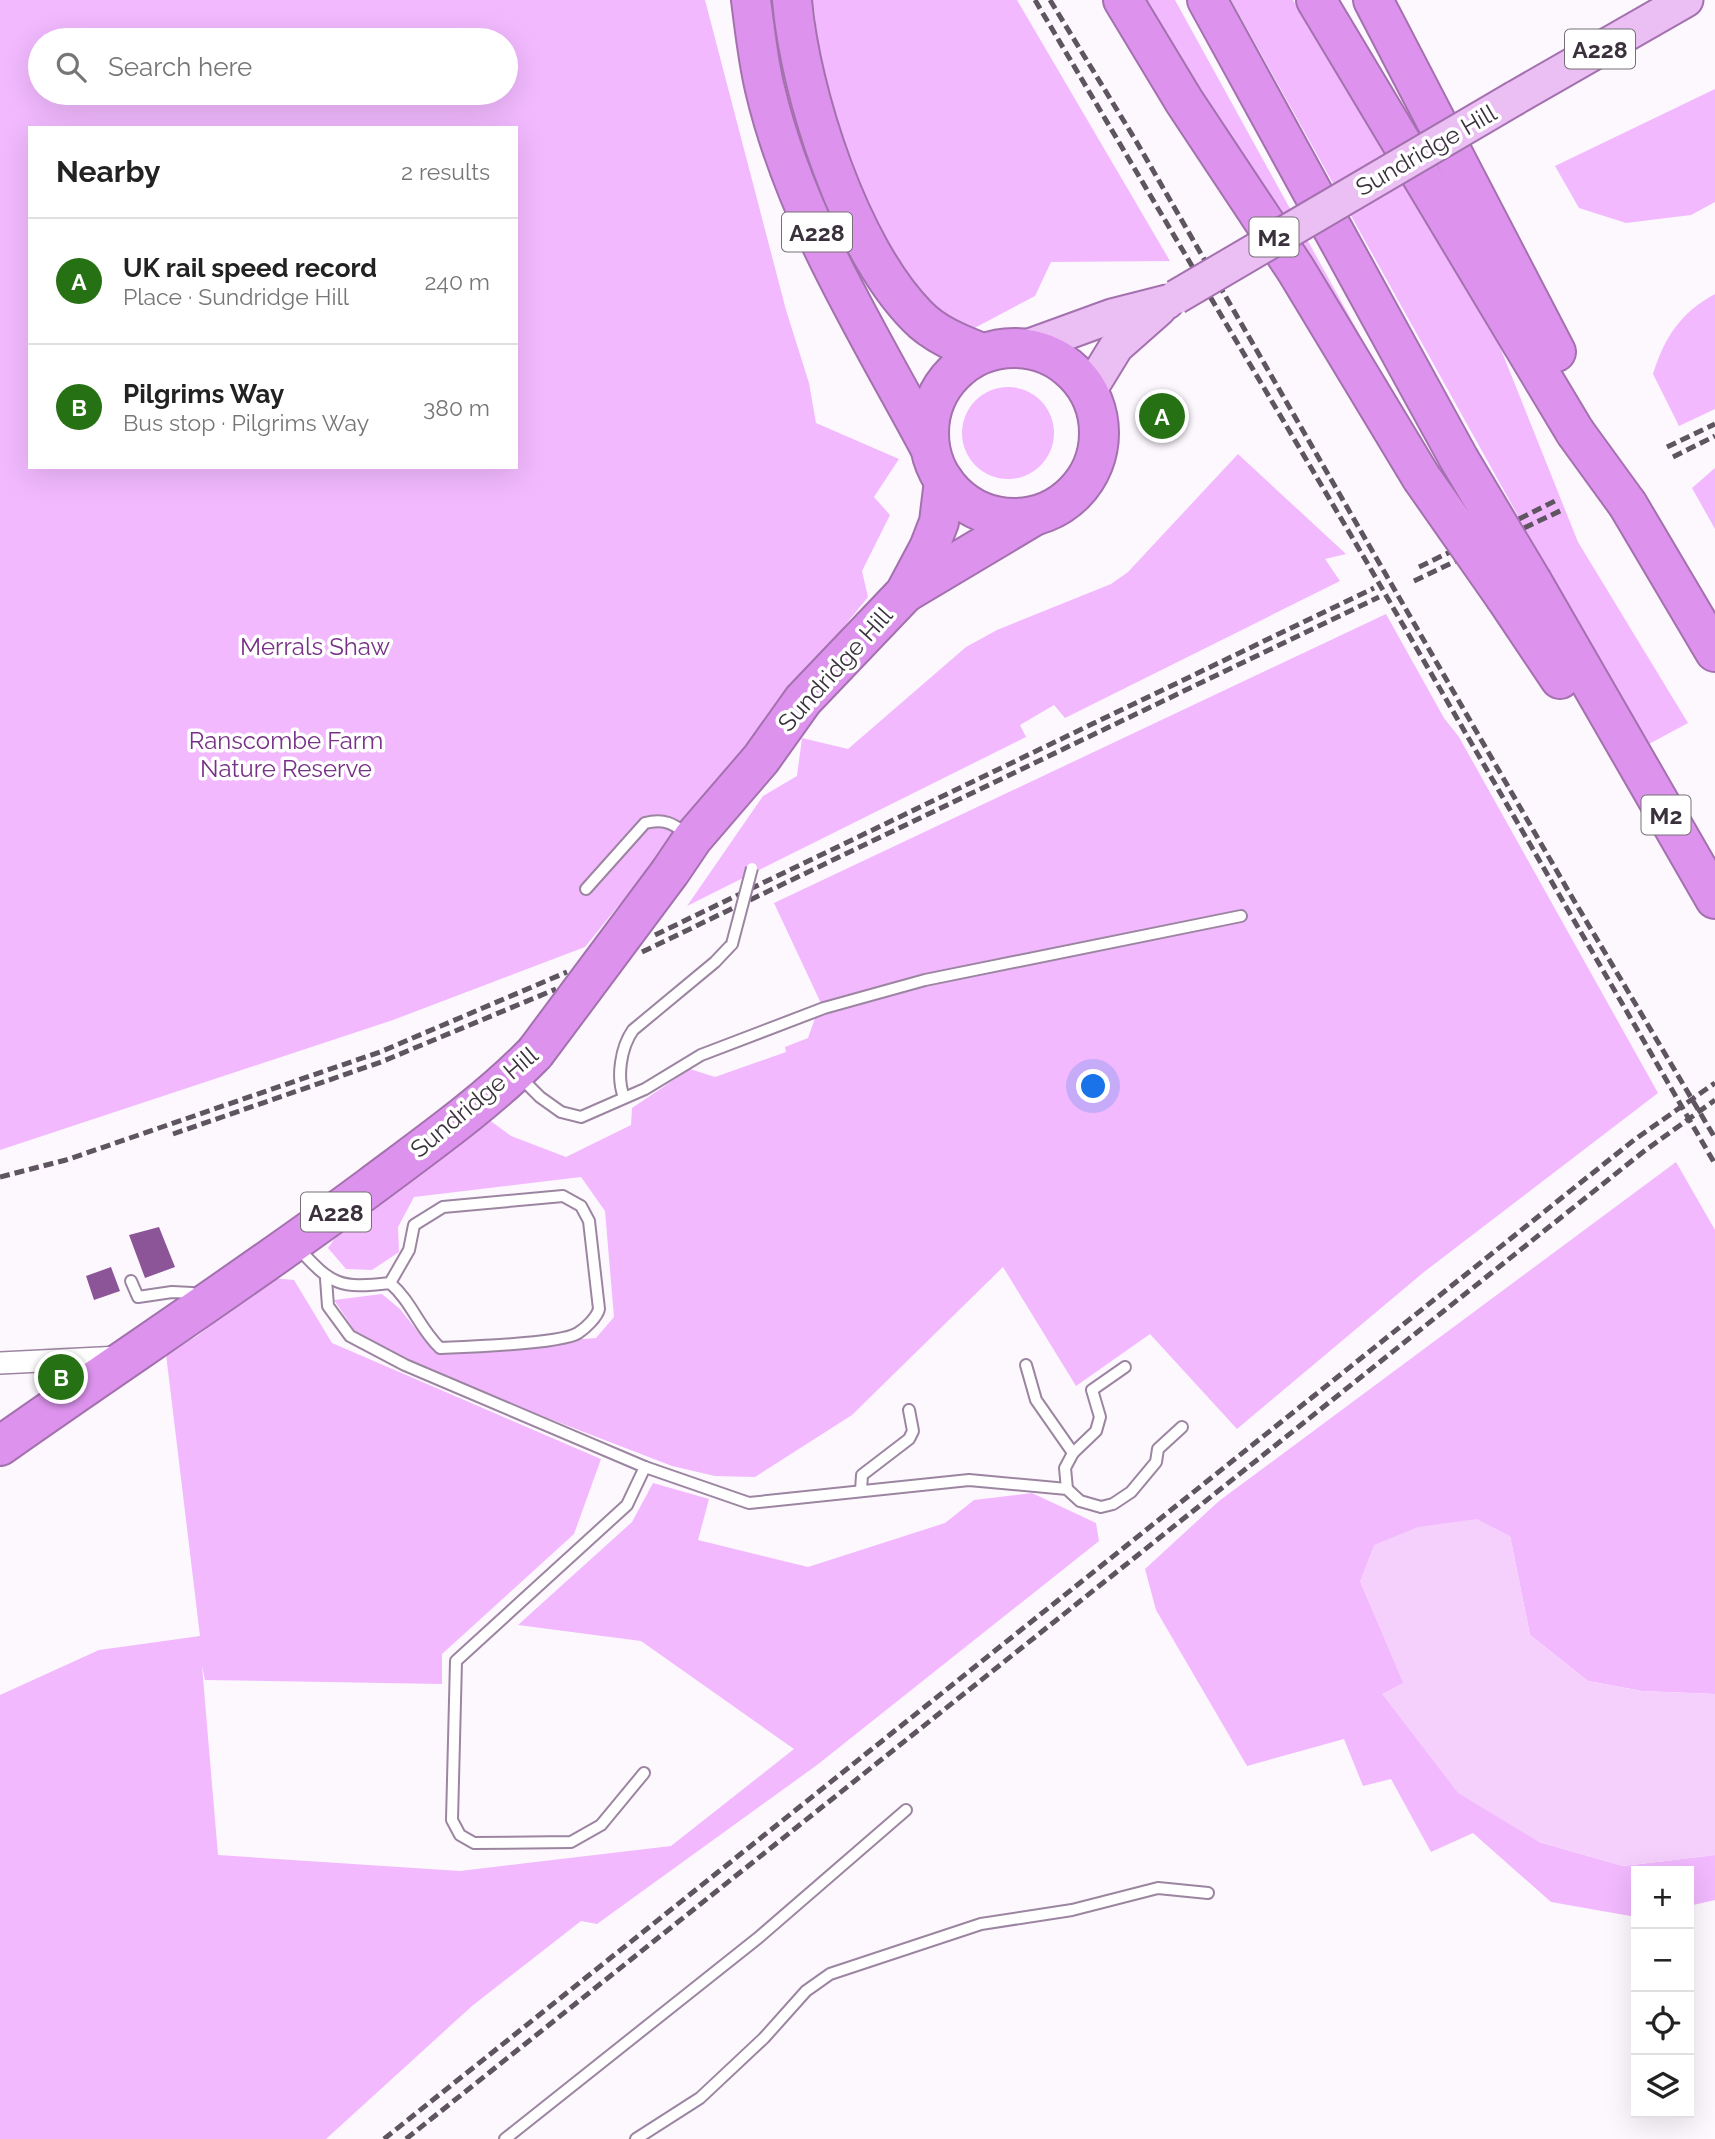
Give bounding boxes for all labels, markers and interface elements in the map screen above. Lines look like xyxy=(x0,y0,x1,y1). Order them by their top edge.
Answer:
search box xyxy=(28,28,518,105)
road number: A228 xyxy=(1565,30,1635,68)
icon: search xyxy=(52,48,90,86)
text: Search here xyxy=(108,52,252,82)
street label: Sundridge Hill xyxy=(1351,98,1502,202)
text: Nearby xyxy=(56,154,160,189)
text: 2 results xyxy=(401,158,490,185)
road number: A228 xyxy=(782,213,852,252)
road number: M2 xyxy=(1250,218,1298,256)
text: UK rail speed record xyxy=(123,253,377,283)
text: A xyxy=(71,268,87,295)
text: 240 m xyxy=(424,268,490,295)
text: Place · Sundridge Hill xyxy=(123,283,349,310)
text: Pilgrims Way xyxy=(123,379,284,409)
pin: A xyxy=(1139,390,1185,442)
text: B xyxy=(71,394,87,421)
text: 380 m xyxy=(423,394,490,421)
text: Bus stop · Pilgrims Way xyxy=(123,409,369,436)
street label: Sundridge Hill xyxy=(772,600,899,737)
park label: Merrals Shaw xyxy=(240,632,390,661)
park label: Ranscombe Farm Nature Reserve xyxy=(189,726,383,783)
road number: M2 xyxy=(1642,796,1690,834)
street label: Sundridge Hill xyxy=(404,1040,544,1164)
your location xyxy=(1076,1069,1110,1103)
road number: A228 xyxy=(301,1192,371,1232)
pin: B xyxy=(38,1351,84,1403)
map controls xyxy=(1631,1866,1694,2118)
button: + xyxy=(1631,1866,1694,1929)
button: − xyxy=(1631,1929,1694,1992)
button: locate xyxy=(1631,1992,1694,2055)
button: layers xyxy=(1631,2055,1694,2118)

